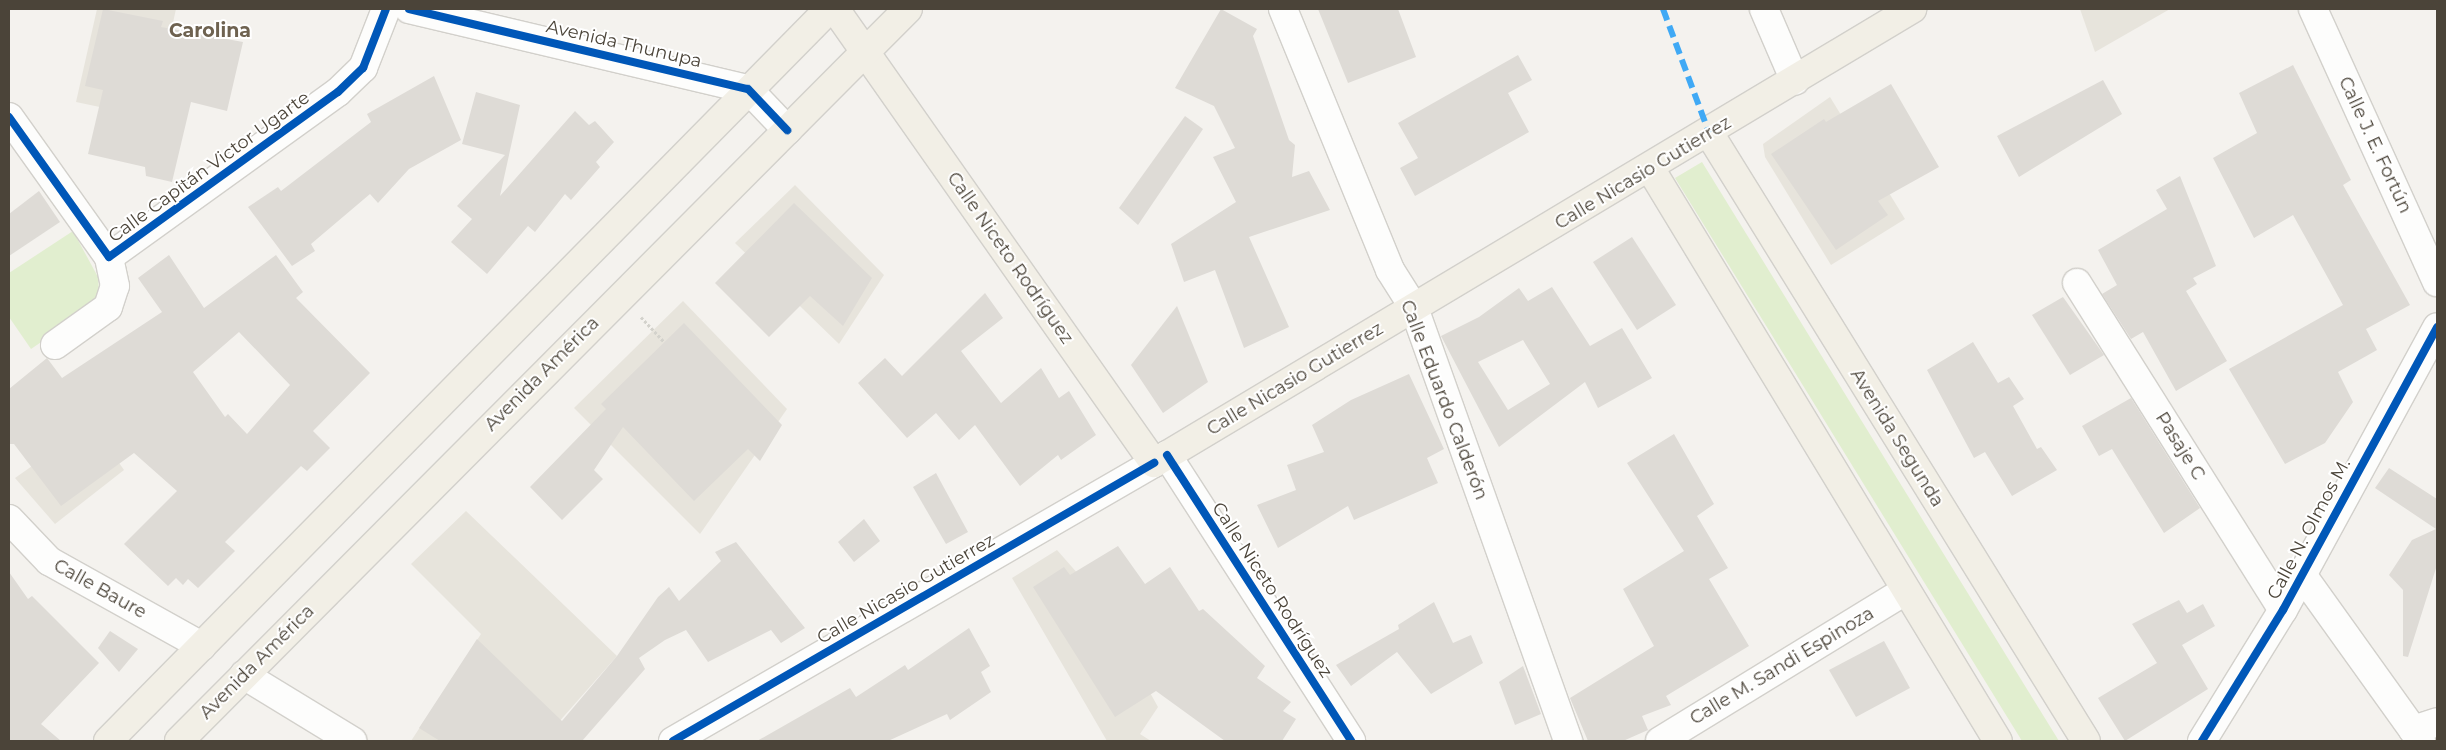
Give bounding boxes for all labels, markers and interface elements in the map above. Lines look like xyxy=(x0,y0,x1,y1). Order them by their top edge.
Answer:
street label: Avenida Thunupa xyxy=(544,16,704,72)
district label: Carolina xyxy=(169,20,251,42)
street label: Calle J. E. Fortún xyxy=(2334,73,2416,217)
street label: Calle Capitán Victor Ugarte xyxy=(104,87,314,247)
street label: Calle Nicasio Gutierrez xyxy=(1551,112,1735,234)
street label: Calle Niceto Rodríguez xyxy=(942,168,1078,348)
street label: Calle Eduardo Calderón xyxy=(1396,297,1492,503)
street label: Avenida América xyxy=(480,312,604,436)
street label: Calle Nicasio Gutierrez xyxy=(1203,318,1387,440)
street label: Avenida Segunda xyxy=(1846,365,1948,511)
street label: Pasaje C xyxy=(2151,408,2209,484)
street label: Calle N. Olmos M. xyxy=(2263,455,2355,603)
street label: Calle Niceto Rodríguez xyxy=(1207,498,1337,682)
street label: Calle Nicasio Gutierrez xyxy=(813,529,999,649)
street label: Calle Baure xyxy=(50,555,150,623)
street label: Avenida América xyxy=(195,600,319,724)
street label: Calle M. Sandi Espinoza xyxy=(1686,602,1878,730)

